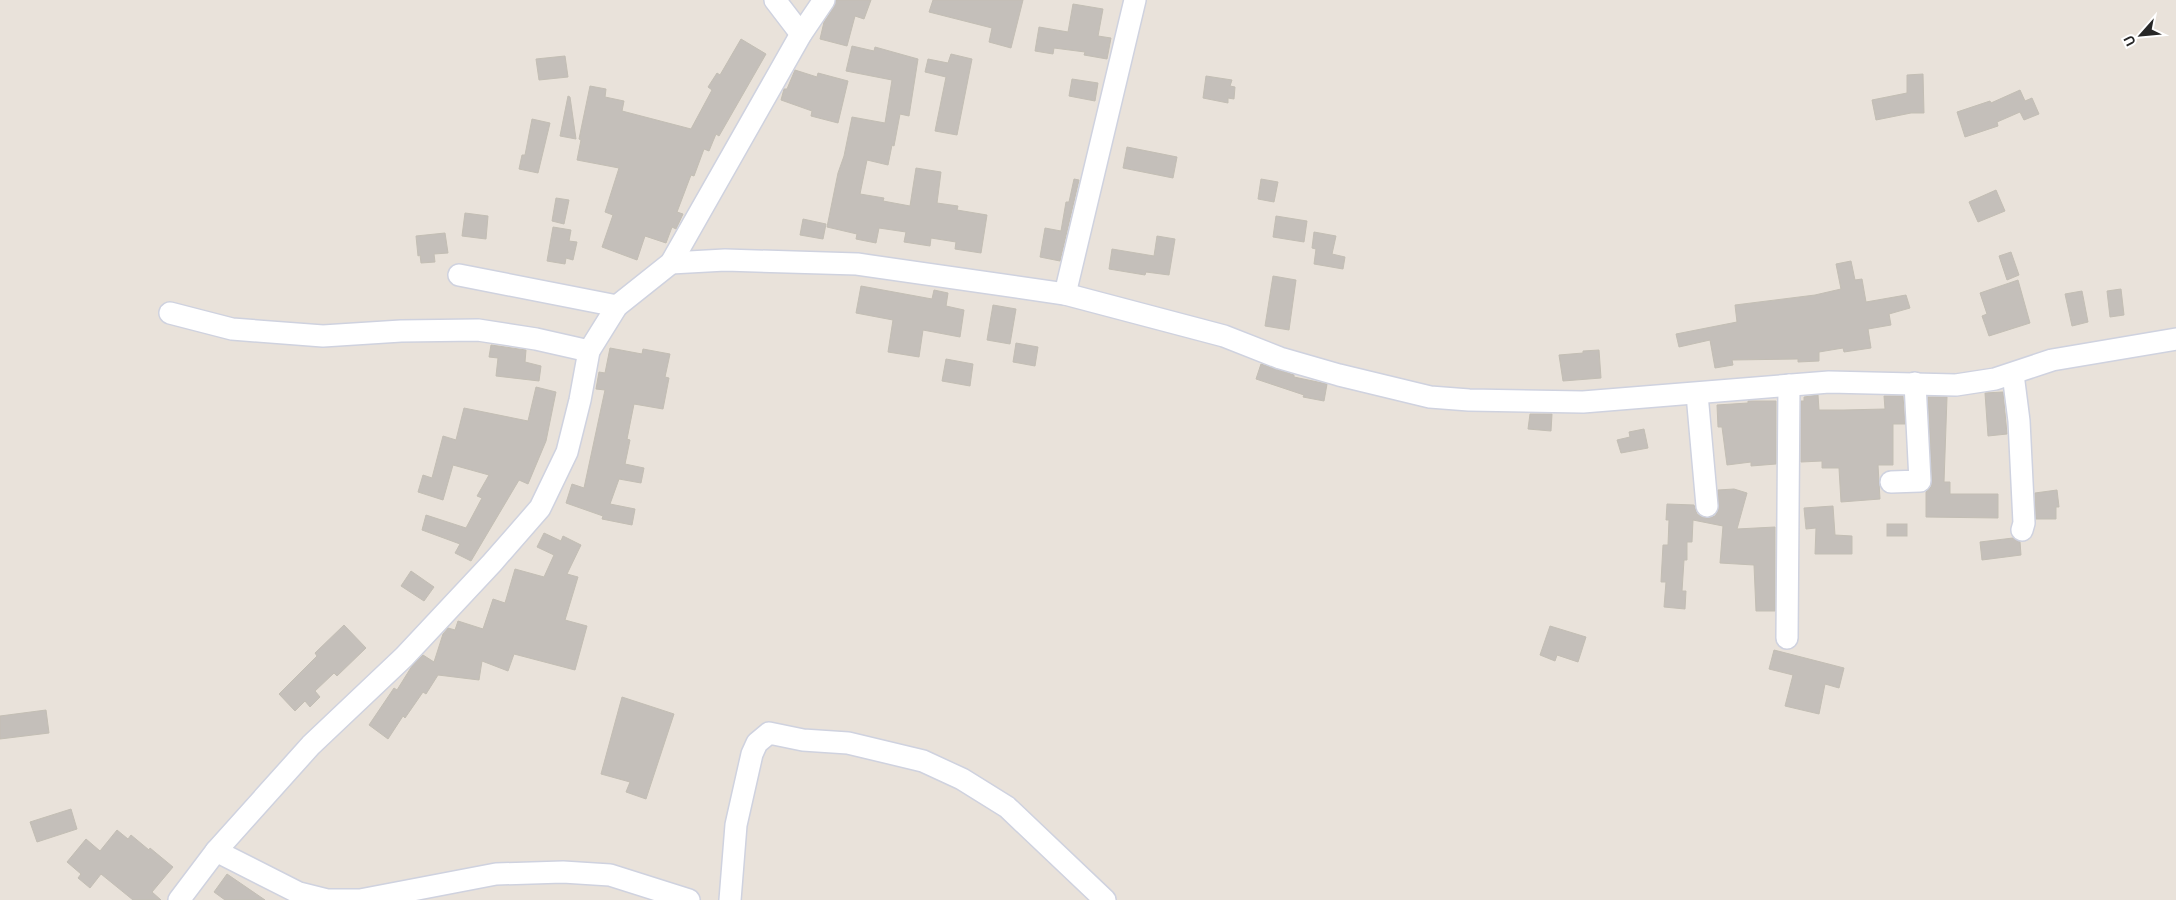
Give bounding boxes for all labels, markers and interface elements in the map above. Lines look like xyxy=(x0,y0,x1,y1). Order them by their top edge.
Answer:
north arrow xyxy=(2116,10,2166,60)
text: U xyxy=(2121,32,2141,49)

